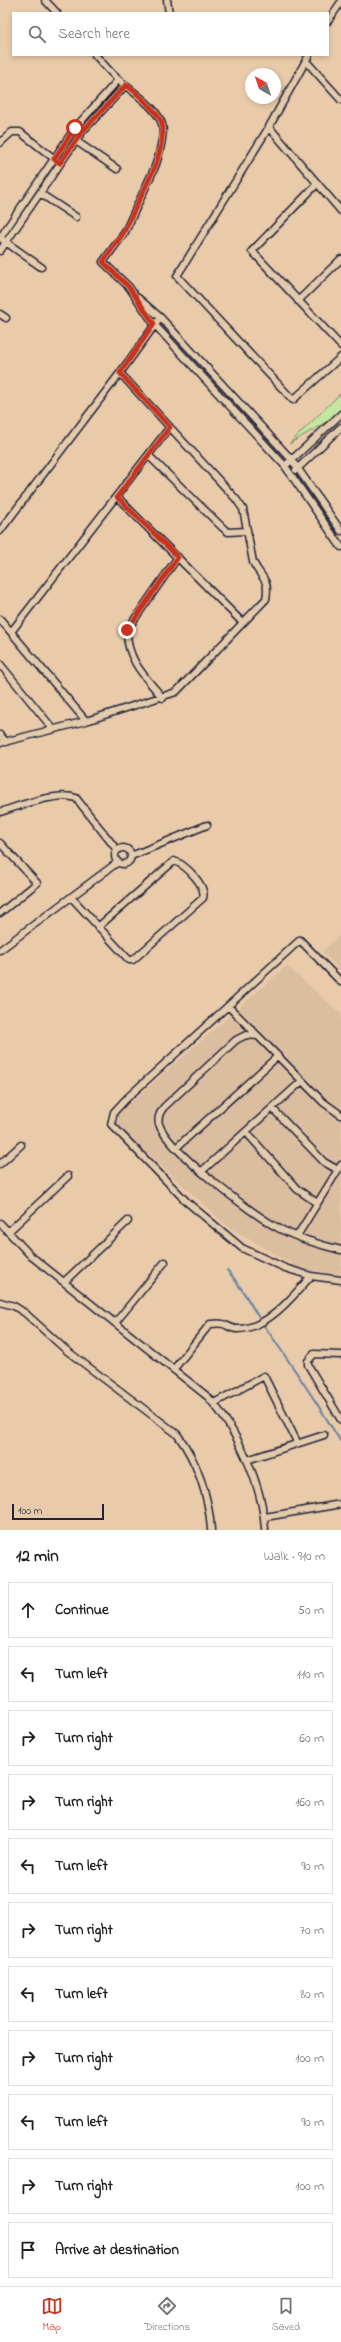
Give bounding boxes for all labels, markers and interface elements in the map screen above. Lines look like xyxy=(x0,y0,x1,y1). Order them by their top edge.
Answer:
search box xyxy=(12,12,329,56)
icon: search xyxy=(26,23,48,45)
text: Search here xyxy=(58,23,130,45)
north arrow xyxy=(245,68,281,104)
route start xyxy=(66,119,84,137)
route end xyxy=(118,621,136,639)
scale bar xyxy=(12,1502,104,1521)
text: 100 m xyxy=(18,1503,42,1519)
text: 12 min xyxy=(16,1544,59,1569)
text: Walk · 910 m xyxy=(264,1547,325,1566)
icon: ahead xyxy=(17,1599,39,1621)
text: Continue xyxy=(55,1599,109,1621)
text: 50 m xyxy=(298,1601,324,1620)
icon: left xyxy=(17,1663,39,1685)
text: Turn left xyxy=(55,1663,108,1685)
text: 110 m xyxy=(297,1665,324,1684)
icon: right xyxy=(17,1727,39,1749)
text: Turn right xyxy=(55,1727,113,1749)
text: 60 m xyxy=(299,1729,324,1748)
icon: right xyxy=(17,1791,39,1813)
text: Turn right xyxy=(55,1791,113,1813)
text: 160 m xyxy=(295,1793,324,1812)
icon: left xyxy=(17,1855,39,1877)
text: Turn left xyxy=(55,1855,108,1877)
text: 90 m xyxy=(301,1857,324,1876)
icon: right xyxy=(17,1919,39,1941)
text: Turn right xyxy=(55,1919,113,1941)
text: 70 m xyxy=(300,1921,324,1940)
icon: left xyxy=(17,1983,39,2005)
text: Turn left xyxy=(55,1983,108,2005)
text: 80 m xyxy=(300,1985,324,2004)
icon: right xyxy=(17,2047,39,2069)
text: Turn right xyxy=(55,2047,113,2069)
text: 100 m xyxy=(295,2049,324,2068)
icon: left xyxy=(17,2111,39,2133)
text: Turn left xyxy=(55,2111,108,2133)
text: 90 m xyxy=(301,2113,324,2132)
icon: right xyxy=(17,2175,39,2197)
text: Turn right xyxy=(55,2175,113,2197)
text: 100 m xyxy=(295,2177,324,2196)
icon: arrive xyxy=(17,2239,39,2261)
text: Arrive at destination xyxy=(55,2239,179,2261)
tab: Map xyxy=(41,2295,63,2335)
tab: Directions xyxy=(144,2295,190,2335)
tab: Saved xyxy=(272,2295,300,2335)

